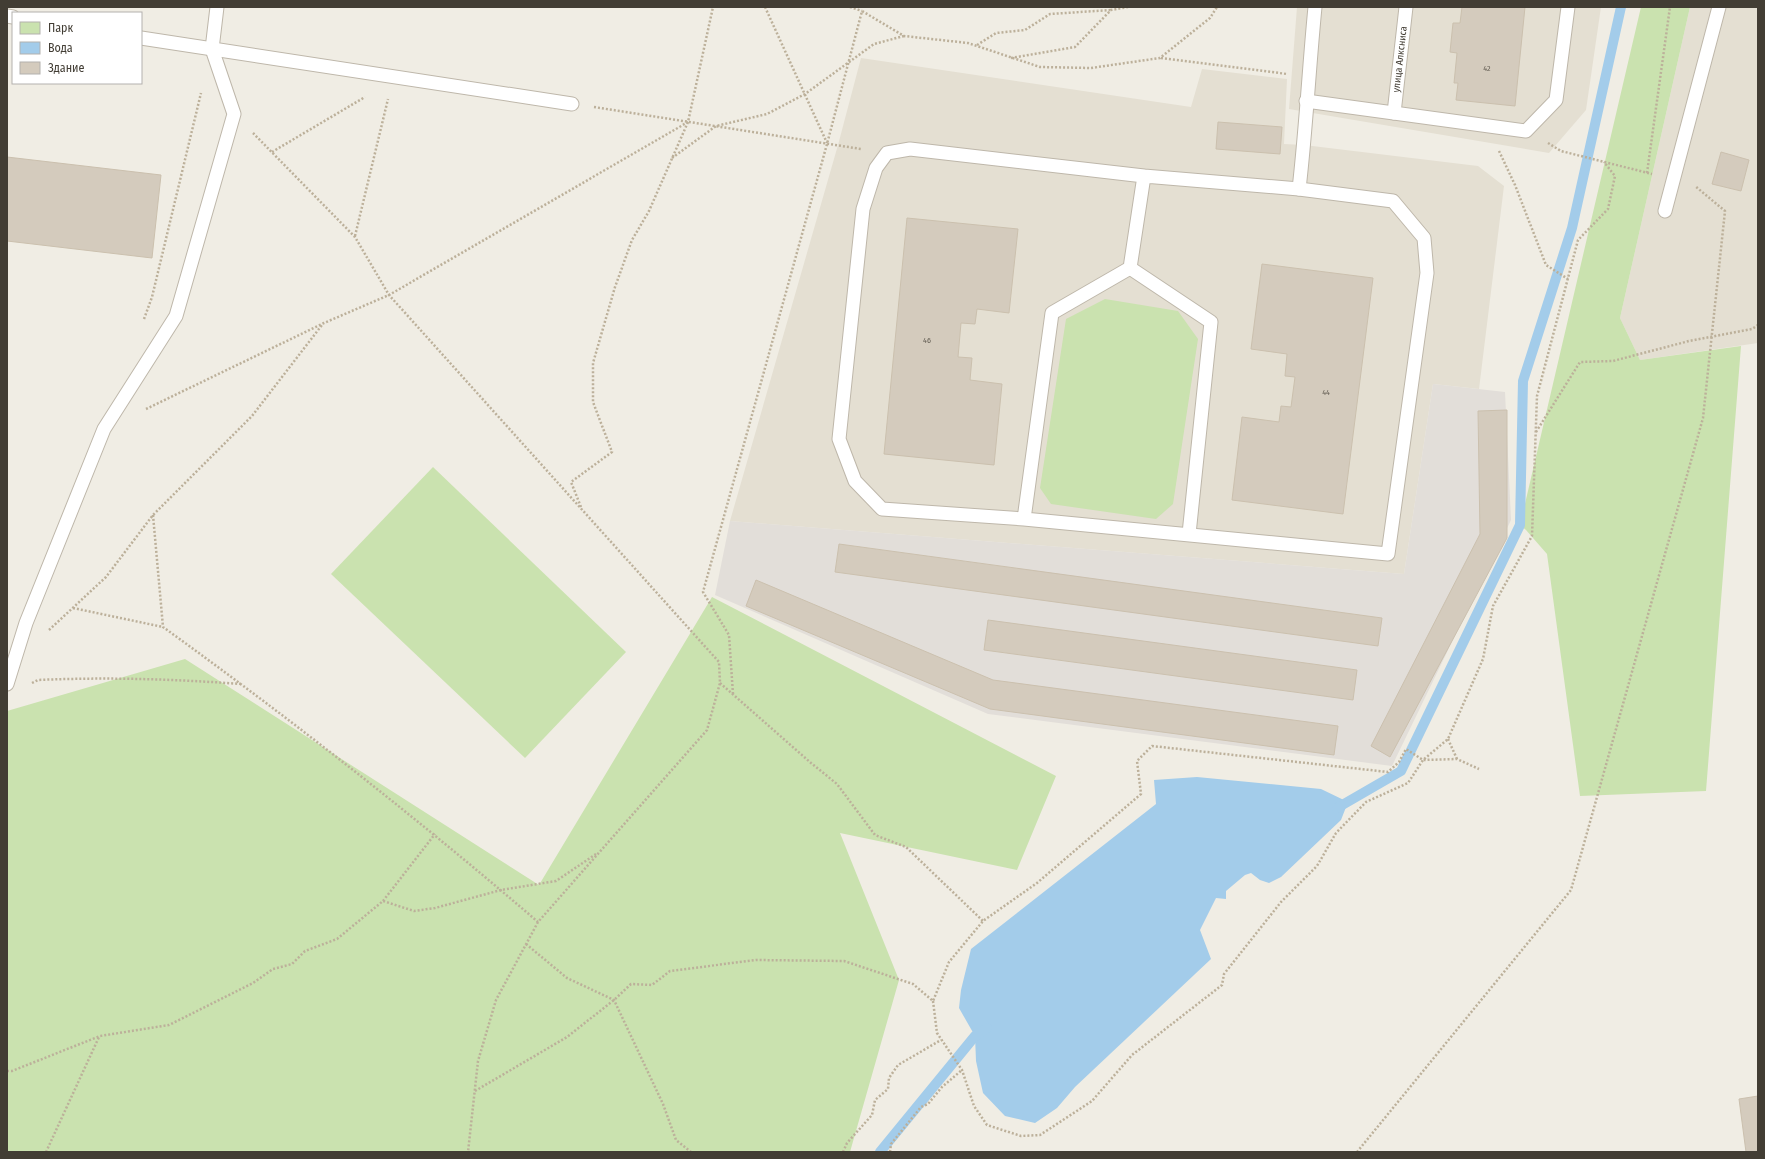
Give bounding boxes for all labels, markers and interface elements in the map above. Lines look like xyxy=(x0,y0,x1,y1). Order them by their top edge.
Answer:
legend xyxy=(12,12,142,84)
text: Парк xyxy=(48,21,74,35)
street label: улица Алксниса xyxy=(1390,26,1410,93)
text: Вода xyxy=(48,41,73,55)
text: Здание xyxy=(48,61,84,75)
house number: 42 xyxy=(1483,64,1491,73)
house number: 46 xyxy=(923,336,931,345)
house number: 44 xyxy=(1322,388,1330,397)

